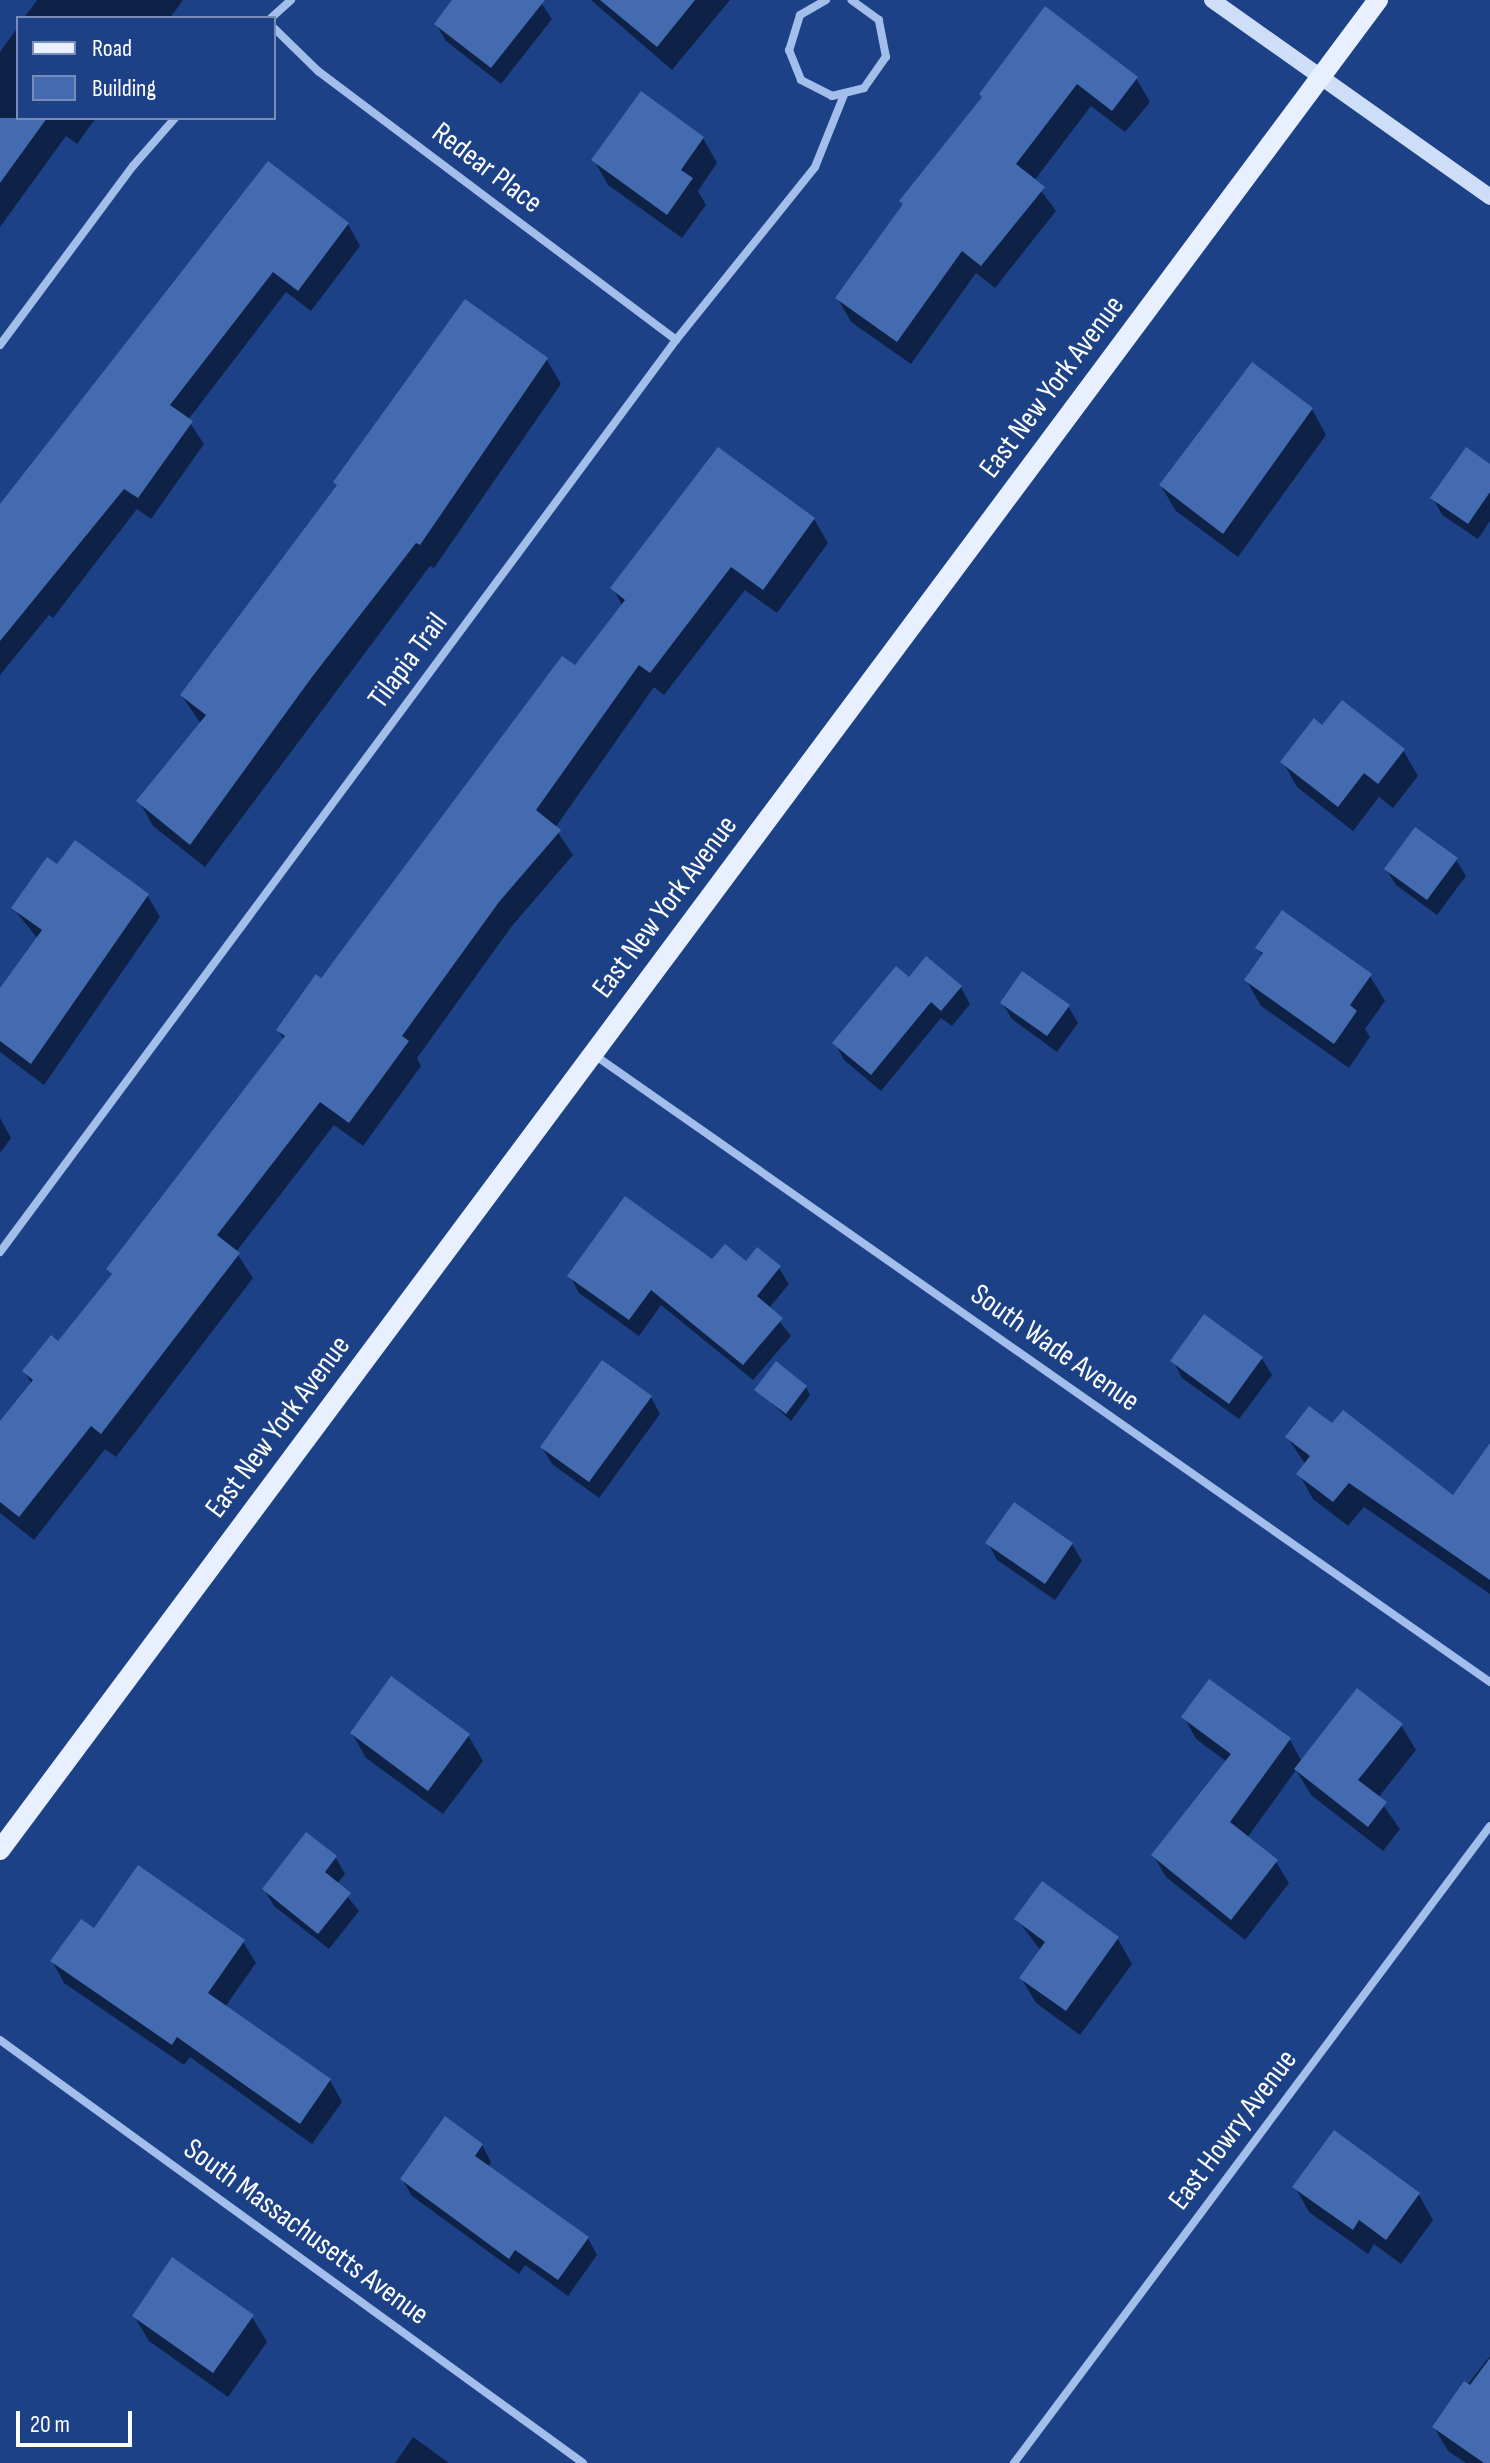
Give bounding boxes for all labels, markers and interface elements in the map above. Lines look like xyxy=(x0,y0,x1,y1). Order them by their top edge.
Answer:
legend xyxy=(16,16,276,120)
text: Road xyxy=(92,34,132,63)
text: Building xyxy=(92,74,156,103)
street label: Redear Place xyxy=(425,115,549,221)
street label: East New York Avenue xyxy=(972,289,1132,485)
street label: Tilapia Trail xyxy=(361,606,455,716)
street label: East New York Avenue xyxy=(585,809,745,1005)
street label: South Wade Avenue xyxy=(964,1277,1146,1419)
street label: East New York Avenue xyxy=(198,1329,358,1525)
street label: East Howry Avenue xyxy=(1161,2043,1305,2217)
street label: South Massachusetts Avenue xyxy=(177,2131,435,2333)
scale bar xyxy=(20,2395,136,2445)
text: 20 m xyxy=(30,2410,70,2439)

